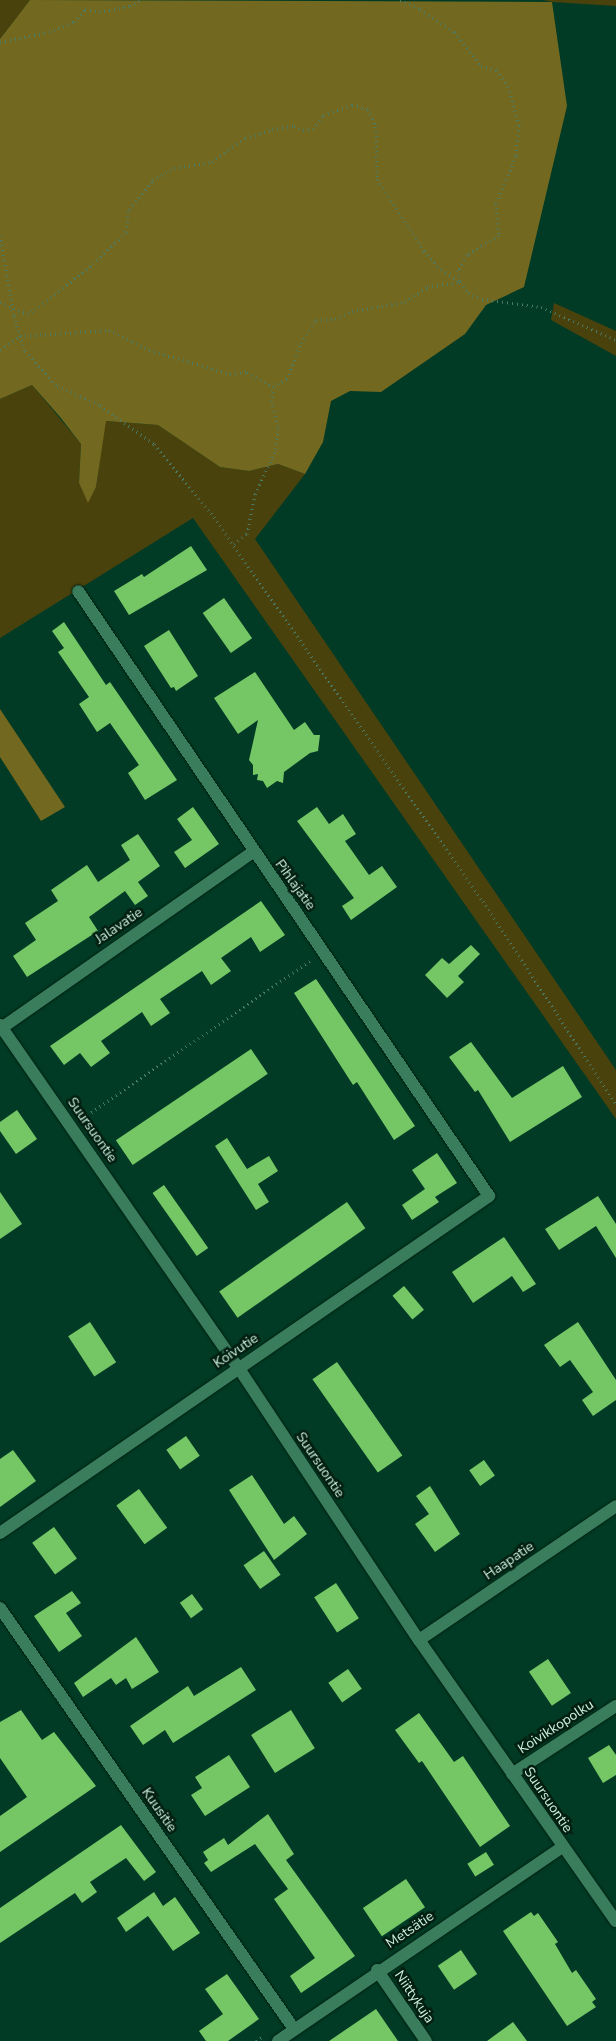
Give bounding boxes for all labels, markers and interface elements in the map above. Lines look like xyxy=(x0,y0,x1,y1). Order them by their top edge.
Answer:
street label: Pihlajatie xyxy=(271,857,319,913)
street label: Jalavatie xyxy=(92,904,146,948)
street label: Suursuontie xyxy=(64,1094,120,1166)
street label: Koivutie xyxy=(210,1330,262,1372)
street label: Suursuontie xyxy=(292,1429,348,1501)
street label: Haapatie xyxy=(481,1538,537,1584)
street label: Koivikkopolku xyxy=(515,1696,597,1758)
street label: Suursuontie xyxy=(520,1764,576,1836)
street label: Kuusitie xyxy=(138,1785,180,1835)
street label: Metsätie xyxy=(383,1908,437,1952)
street label: Niittykuja xyxy=(390,1968,438,2026)

